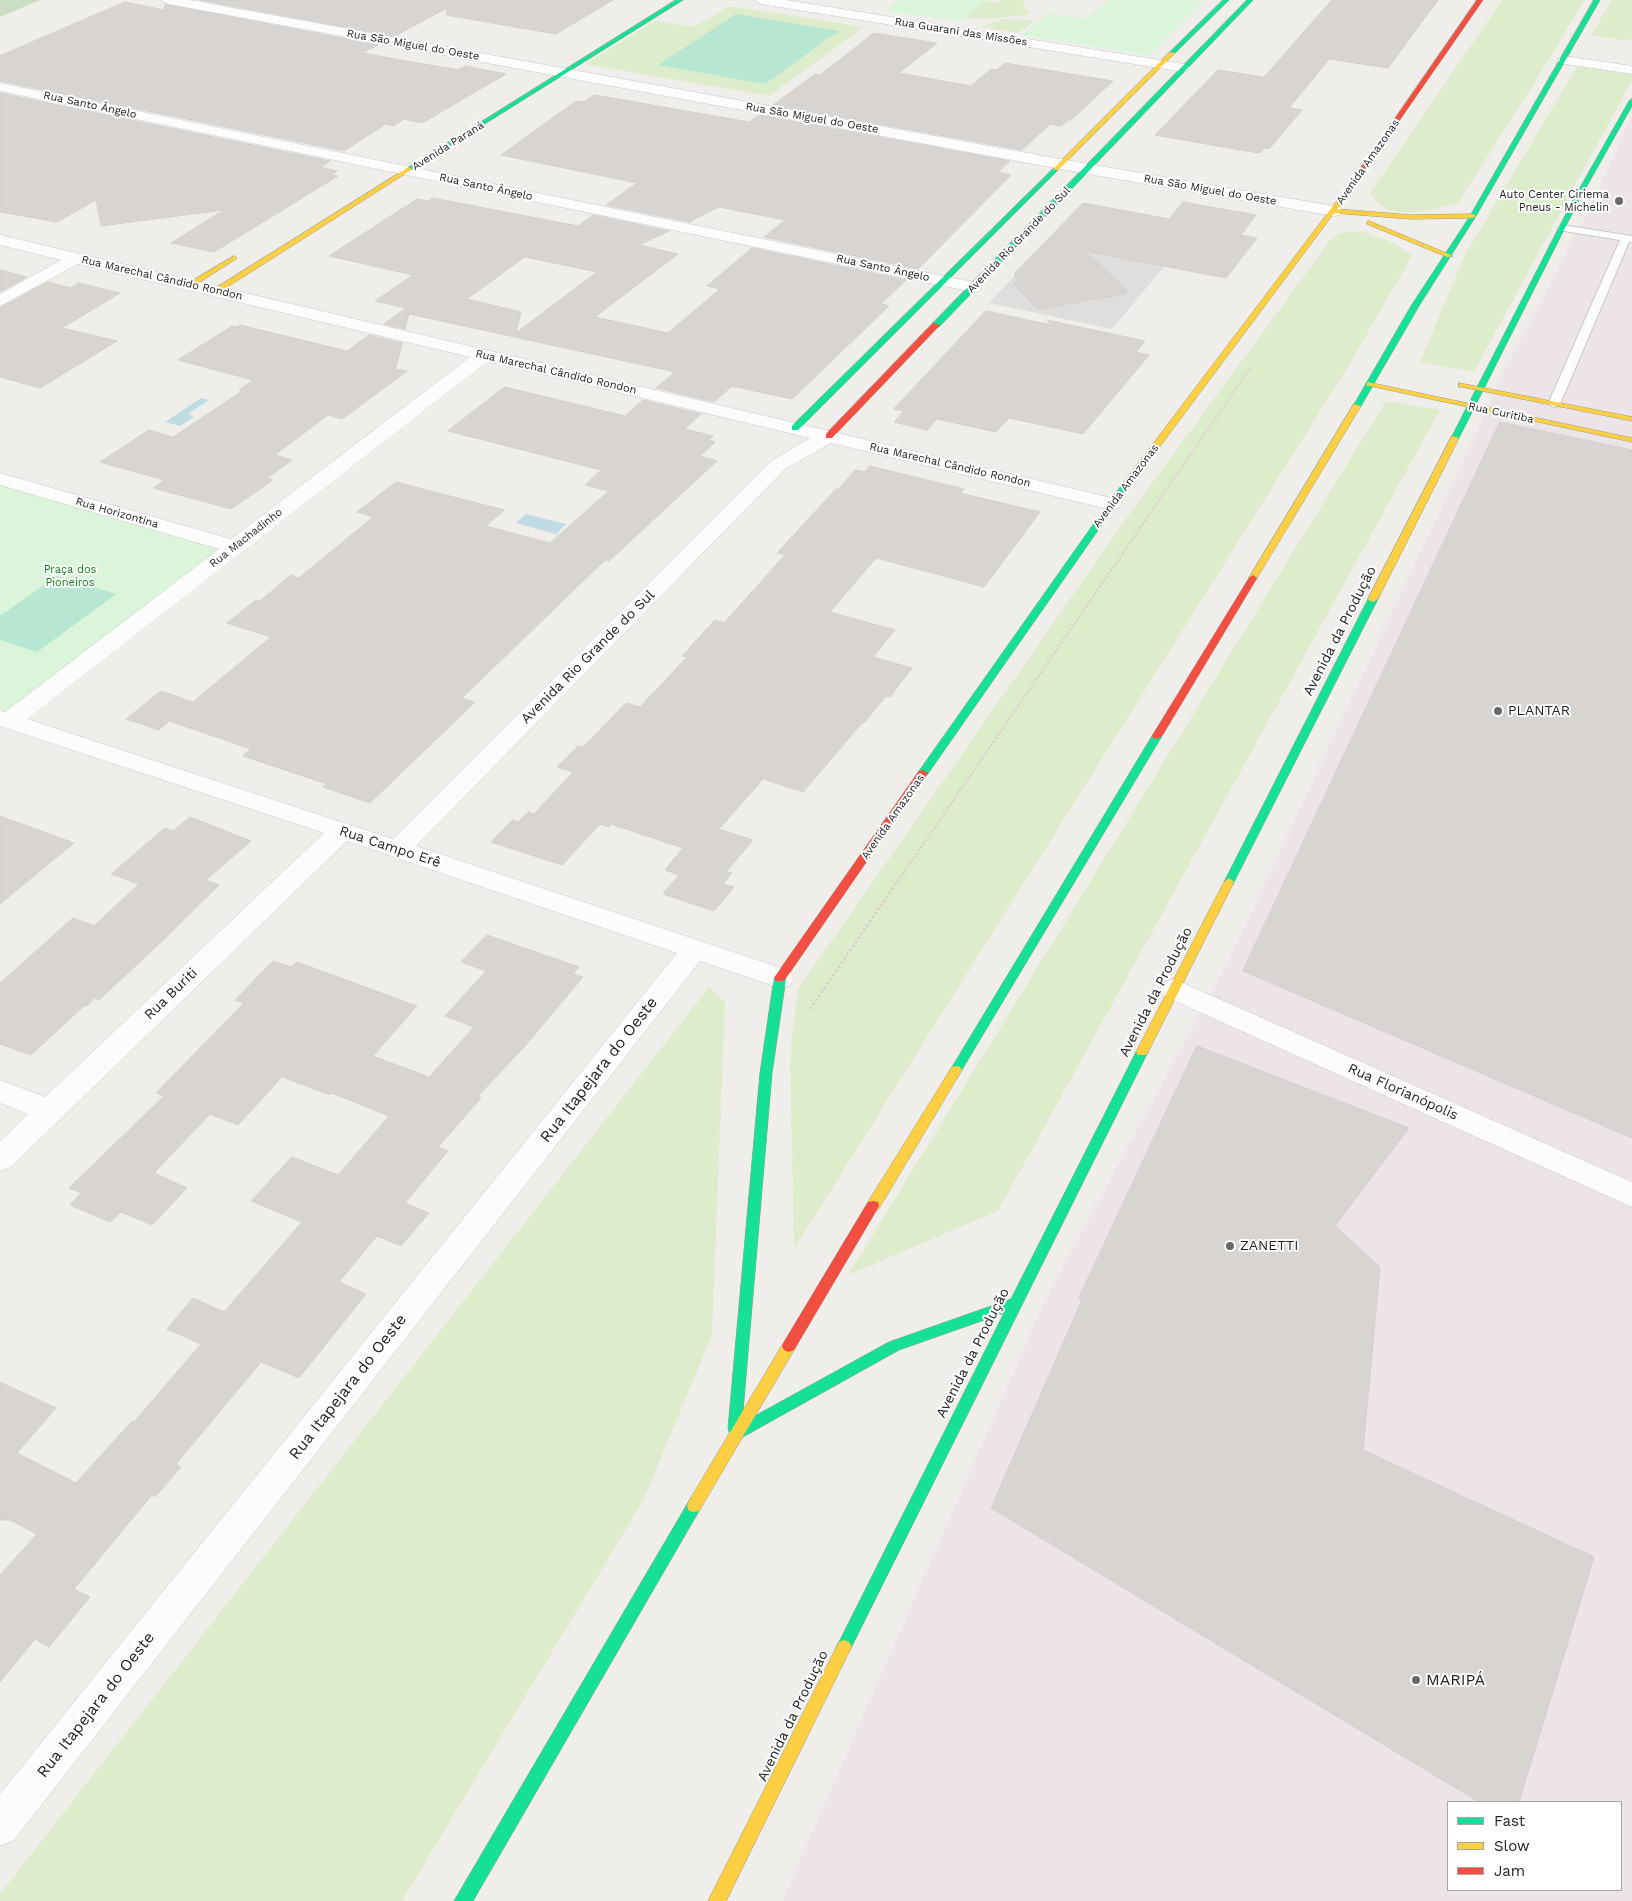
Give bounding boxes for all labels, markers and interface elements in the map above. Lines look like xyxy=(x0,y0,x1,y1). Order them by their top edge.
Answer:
street label: Rua Guarani das Missões xyxy=(894,15,1028,49)
street label: Rua São Miguel do Oeste xyxy=(346,27,480,63)
street label: Rua Santo Ângelo xyxy=(42,89,138,121)
street label: Rua São Miguel do Oeste xyxy=(745,100,879,136)
street label: Avenida Amazonas xyxy=(1334,117,1402,207)
street label: Avenida Paraná xyxy=(410,119,486,173)
street label: Rua Santo Ângelo xyxy=(438,171,534,203)
street label: Rua São Miguel do Oeste xyxy=(1143,172,1277,208)
street label: Avenida Rio Grande do Sul xyxy=(965,184,1073,296)
place label: Auto Center Ciriema Pneus - Michelin xyxy=(1499,188,1609,214)
marker: Auto Center Ciriema Pneus - Michelin xyxy=(1613,195,1625,207)
street label: Rua Santo Ângelo xyxy=(835,252,931,284)
street label: Rua Marechal Cândido Rondon xyxy=(80,253,244,303)
street label: Rua Marechal Cândido Rondon xyxy=(474,347,638,397)
street label: Rua Curitiba xyxy=(1467,400,1535,426)
street label: Rua Marechal Cândido Rondon xyxy=(868,440,1032,490)
street label: Avenida Amazonas xyxy=(1090,442,1162,530)
street label: Rua Horizontina xyxy=(74,495,160,531)
street label: Rua Machadinho xyxy=(207,505,285,571)
park label: Praça dos Pioneiros xyxy=(44,563,96,589)
street label: Avenida da Produção xyxy=(1300,563,1380,699)
street label: Avenida Rio Grande do Sul xyxy=(518,587,658,727)
place label: PLANTAR xyxy=(1508,703,1570,719)
marker: PLANTAR xyxy=(1492,705,1504,717)
street label: Avenida Amazonas xyxy=(859,772,927,862)
street label: Rua Campo Erê xyxy=(337,823,443,871)
street label: Avenida da Produção xyxy=(1116,924,1196,1060)
street label: Rua Buriti xyxy=(141,965,201,1023)
street label: Rua Itapejara do Oeste xyxy=(536,993,662,1147)
street label: Rua Florianópolis xyxy=(1345,1060,1461,1124)
place label: ZANETTI xyxy=(1240,1238,1298,1254)
marker: ZANETTI xyxy=(1224,1240,1236,1252)
street label: Avenida da Produção xyxy=(933,1285,1013,1421)
street label: Rua Itapejara do Oeste xyxy=(285,1310,411,1464)
street label: Rua Itapejara do Oeste xyxy=(33,1628,159,1782)
street label: Avenida da Produção xyxy=(754,1648,832,1784)
place label: MARIPÁ xyxy=(1426,1670,1485,1690)
marker: MARIPÁ xyxy=(1410,1674,1422,1686)
legend xyxy=(1447,1801,1622,1891)
text: Fast xyxy=(1494,1812,1525,1830)
text: Slow xyxy=(1494,1837,1530,1855)
text: Jam xyxy=(1494,1862,1525,1880)

